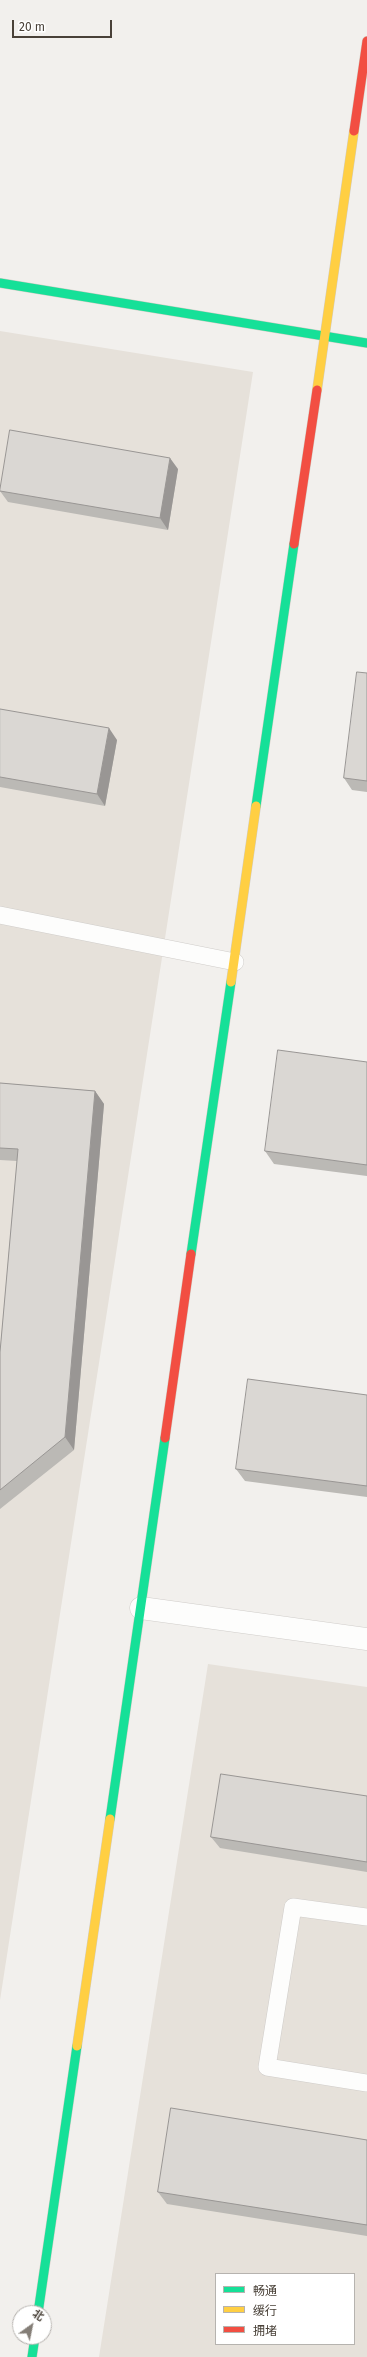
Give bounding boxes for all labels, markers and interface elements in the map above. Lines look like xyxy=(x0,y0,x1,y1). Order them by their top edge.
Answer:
scale bar xyxy=(14,12,114,38)
text: 20 m xyxy=(19,20,45,34)
legend xyxy=(215,2273,355,2345)
text: 畅通 xyxy=(253,2284,277,2298)
text: 缓行 xyxy=(253,2304,277,2318)
north arrow xyxy=(12,2305,52,2345)
text: 北 xyxy=(30,2307,46,2324)
text: 拥堵 xyxy=(253,2324,277,2338)

